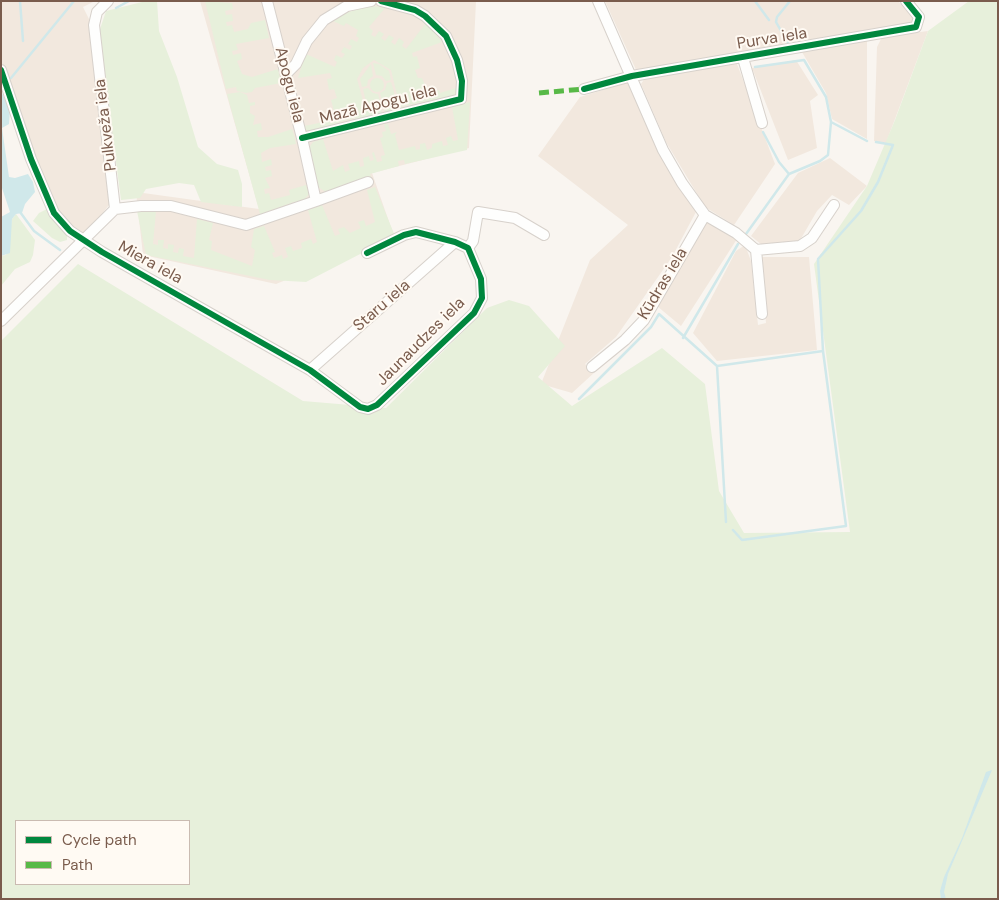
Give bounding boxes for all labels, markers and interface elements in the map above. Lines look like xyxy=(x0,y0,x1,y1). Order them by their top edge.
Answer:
street label: Purva iela xyxy=(736,24,808,54)
street label: Apogu iela xyxy=(270,45,308,125)
street label: Pulkveža iela xyxy=(91,78,121,172)
street label: Mazā Apogu iela xyxy=(318,81,438,129)
street label: Miera iela xyxy=(115,238,185,288)
street label: Kūdras iela xyxy=(634,245,692,323)
street label: Staru iela xyxy=(350,276,414,336)
street label: Jaunaudzes iela xyxy=(373,294,469,390)
legend xyxy=(15,820,190,885)
text: Cycle path xyxy=(62,830,137,850)
text: Path xyxy=(62,855,93,875)

